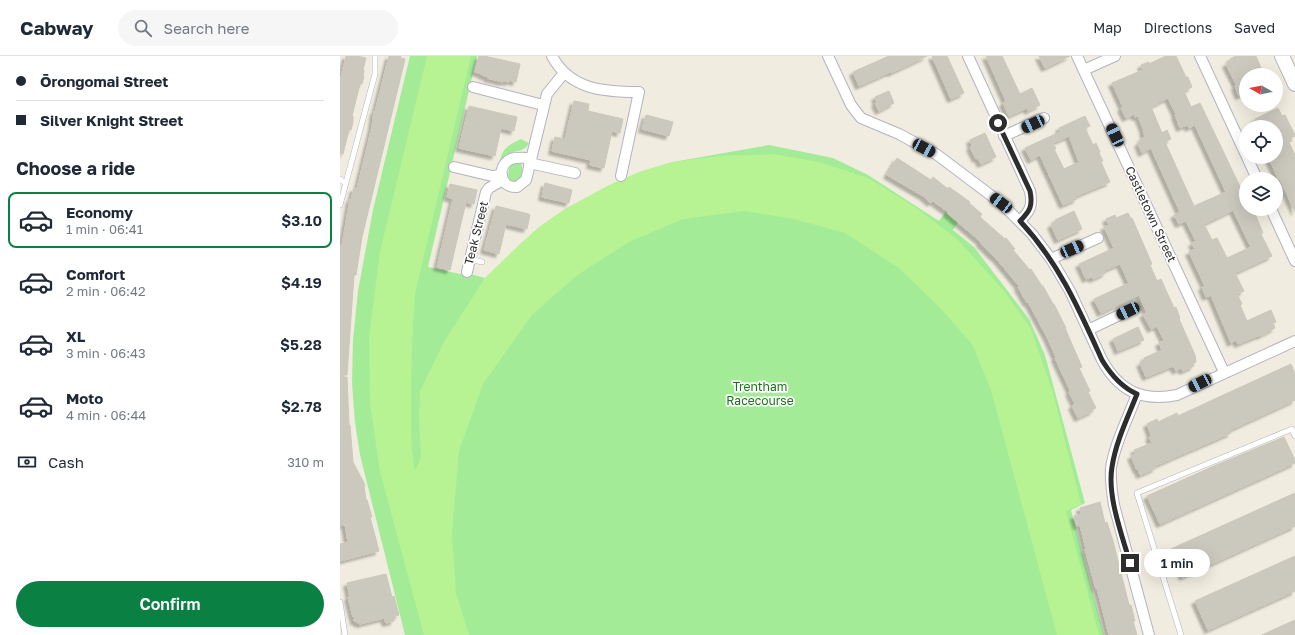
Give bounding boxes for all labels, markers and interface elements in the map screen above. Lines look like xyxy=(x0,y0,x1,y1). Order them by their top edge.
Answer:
search box xyxy=(118,10,398,46)
text: Cabway xyxy=(20,16,94,39)
icon: search xyxy=(132,17,154,39)
text: Search here xyxy=(164,19,249,37)
text: Map xyxy=(1093,19,1122,36)
text: Directions xyxy=(1144,19,1212,36)
text: Saved xyxy=(1234,19,1275,36)
north arrow xyxy=(1239,68,1283,112)
map controls xyxy=(1239,68,1283,216)
text: Ōrongomai Street xyxy=(40,72,168,90)
text: Silver Knight Street xyxy=(40,111,183,129)
car xyxy=(1020,113,1046,135)
route start xyxy=(989,114,1007,132)
button: locate xyxy=(1239,120,1283,164)
car xyxy=(1104,122,1126,148)
car xyxy=(911,137,937,159)
text: Choose a ride xyxy=(16,157,135,179)
street label: Castletown Street xyxy=(1122,164,1180,265)
button: layers xyxy=(1239,172,1283,216)
car xyxy=(988,191,1014,215)
street label: Teak Street xyxy=(461,199,491,267)
icon: car xyxy=(18,202,54,238)
text: Economy xyxy=(66,203,133,221)
text: $3.10 xyxy=(281,211,322,229)
text: 1 min · 06:41 xyxy=(66,221,143,237)
car xyxy=(1059,239,1085,259)
icon: car xyxy=(18,264,54,300)
text: Comfort xyxy=(66,265,125,283)
text: $4.19 xyxy=(281,273,322,291)
text: 2 min · 06:42 xyxy=(66,283,145,299)
car xyxy=(1115,300,1141,322)
icon: car xyxy=(18,326,54,362)
text: XL xyxy=(66,327,85,345)
text: $5.28 xyxy=(280,335,322,353)
text: 3 min · 06:43 xyxy=(66,345,146,361)
car xyxy=(1187,372,1213,394)
park label: Trentham Racecourse xyxy=(726,379,794,408)
icon: car xyxy=(18,388,54,424)
text: Moto xyxy=(66,389,103,407)
text: $2.78 xyxy=(281,397,322,415)
text: 4 min · 06:44 xyxy=(66,407,146,423)
icon: cash xyxy=(16,451,38,473)
text: Cash xyxy=(48,453,84,471)
text: 310 m xyxy=(287,454,324,470)
callout: 1 min xyxy=(1144,549,1210,577)
route end xyxy=(1121,554,1139,572)
text: 1 min xyxy=(1161,555,1193,571)
button: Confirm xyxy=(16,581,324,627)

